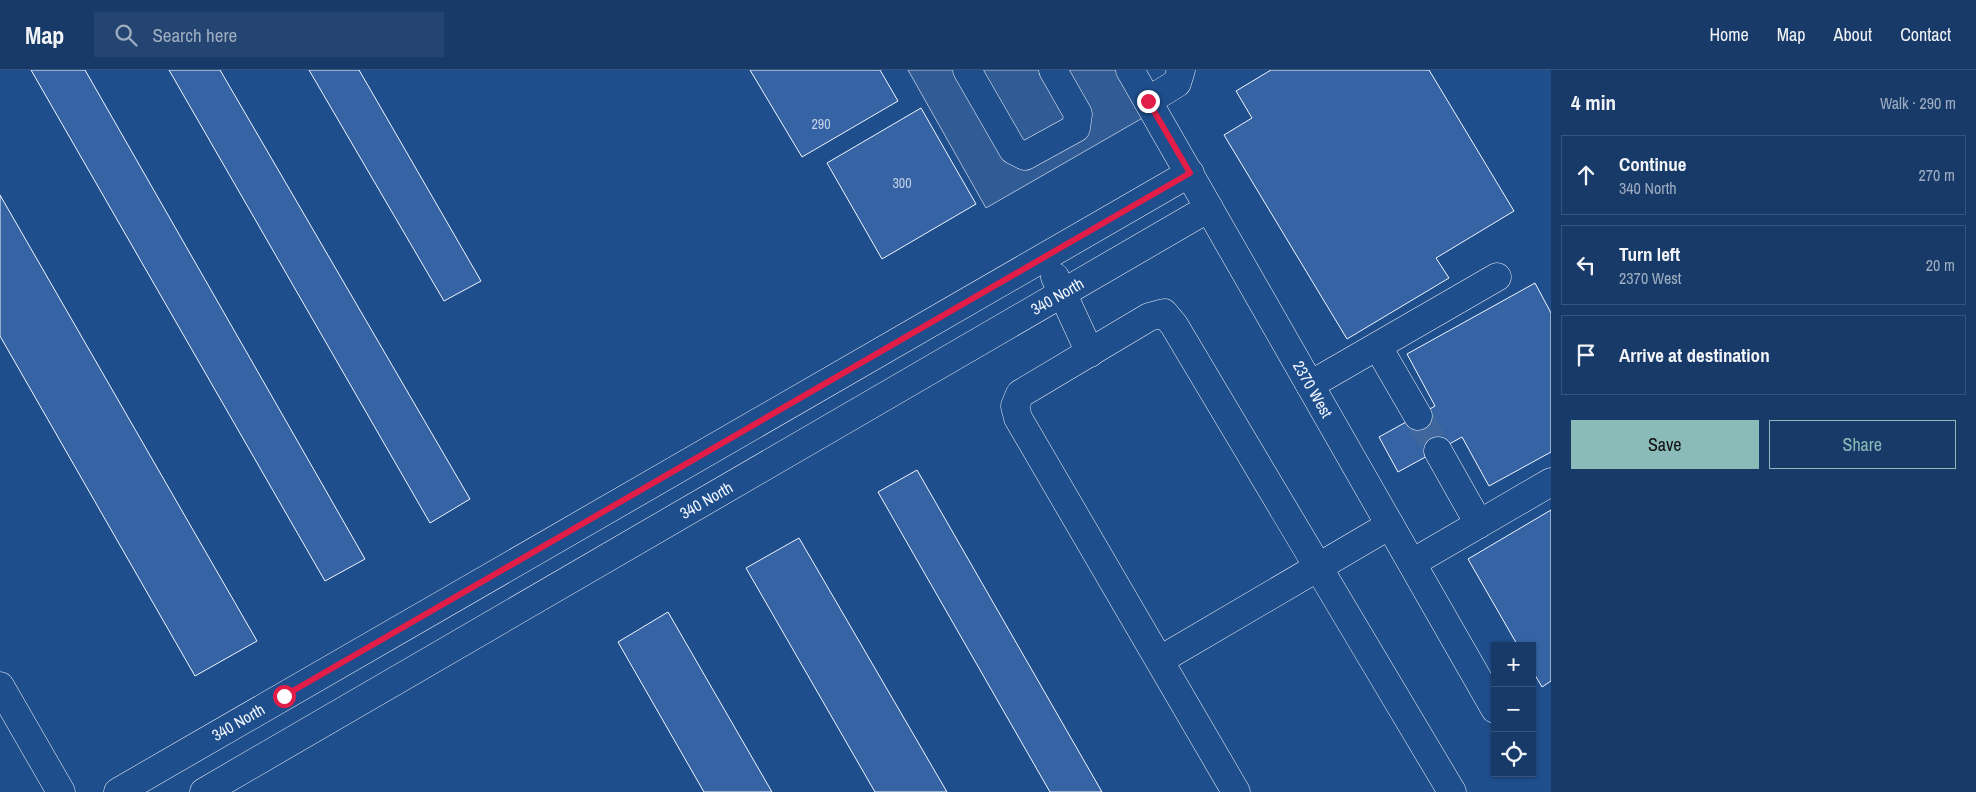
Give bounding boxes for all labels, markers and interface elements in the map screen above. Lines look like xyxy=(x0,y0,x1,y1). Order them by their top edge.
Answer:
search box xyxy=(94,12,444,57)
text: Map xyxy=(25,19,64,51)
icon: search xyxy=(112,21,140,49)
text: Search here xyxy=(152,22,237,48)
text: Home xyxy=(1709,22,1749,47)
text: Map xyxy=(1777,22,1806,47)
text: About xyxy=(1834,22,1872,47)
text: Contact xyxy=(1900,22,1951,47)
text: 4 min xyxy=(1571,88,1616,117)
route end xyxy=(1137,90,1160,113)
text: Walk · 290 m xyxy=(1880,92,1956,114)
house number: 290 xyxy=(811,115,831,133)
text: Continue xyxy=(1619,151,1687,177)
icon: ahead xyxy=(1572,161,1600,189)
text: 270 m xyxy=(1919,164,1955,186)
house number: 300 xyxy=(892,174,912,192)
text: 340 North xyxy=(1619,177,1677,199)
text: Turn left xyxy=(1619,241,1680,267)
icon: left xyxy=(1572,251,1600,279)
text: 20 m xyxy=(1926,254,1955,276)
text: 2370 West xyxy=(1619,267,1682,289)
street label: 340 North xyxy=(1027,272,1087,320)
icon: arrive xyxy=(1572,341,1600,369)
text: Arrive at destination xyxy=(1619,342,1770,368)
street label: 2370 West xyxy=(1288,356,1338,422)
button: Save xyxy=(1571,420,1759,469)
button: Share xyxy=(1769,420,1956,469)
street label: 340 North xyxy=(676,476,736,524)
map controls xyxy=(1491,642,1536,777)
button: + xyxy=(1491,642,1536,687)
route start xyxy=(273,685,296,708)
button: − xyxy=(1491,687,1536,732)
street label: 340 North xyxy=(208,698,268,746)
button: locate xyxy=(1491,732,1536,777)

